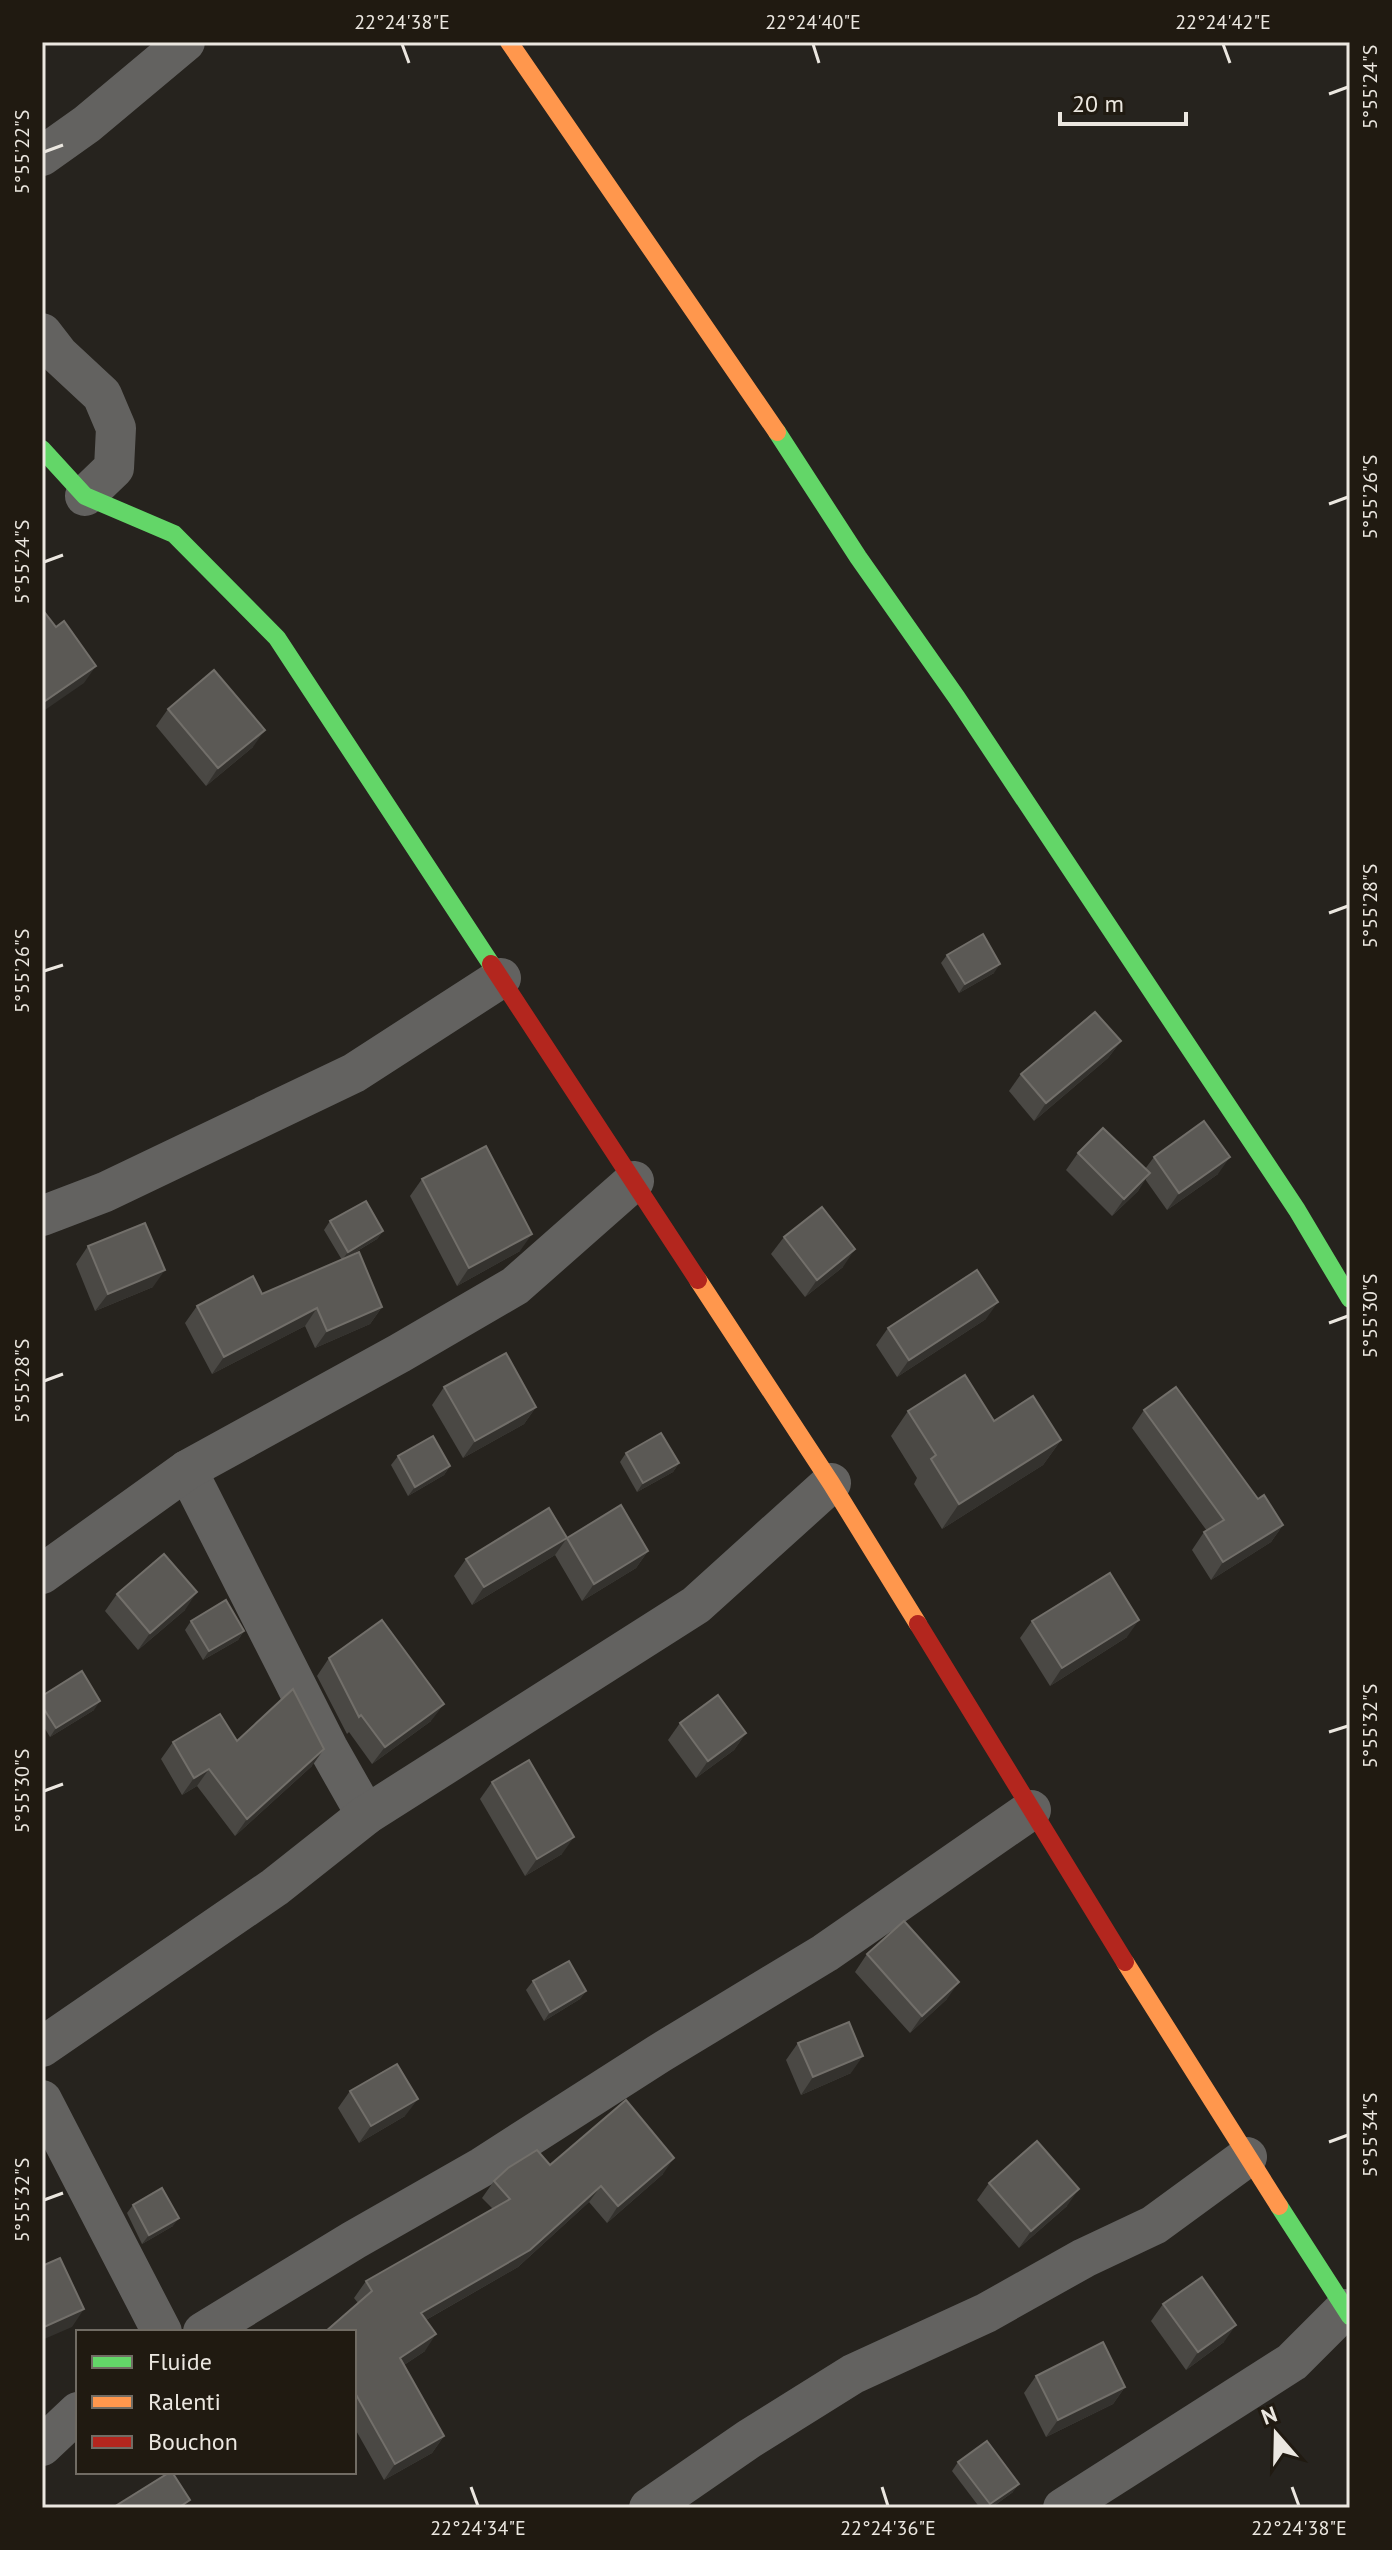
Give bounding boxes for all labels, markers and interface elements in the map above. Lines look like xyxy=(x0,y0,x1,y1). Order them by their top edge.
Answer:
text: 22°24'38"E xyxy=(354,9,450,35)
text: 22°24'40"E xyxy=(765,9,861,35)
text: 22°24'42"E xyxy=(1175,9,1271,35)
text: 5°55'24"S xyxy=(1357,45,1383,129)
scale bar xyxy=(1060,76,1186,126)
text: 20 m xyxy=(1072,88,1124,119)
text: 5°55'22"S xyxy=(9,110,35,194)
text: 5°55'26"S xyxy=(1357,455,1383,539)
text: 5°55'24"S xyxy=(9,520,35,604)
text: 5°55'28"S xyxy=(1357,864,1383,948)
text: 5°55'26"S xyxy=(9,929,35,1013)
text: 5°55'30"S xyxy=(1357,1274,1383,1358)
text: 5°55'28"S xyxy=(9,1339,35,1423)
text: 5°55'32"S xyxy=(1357,1684,1383,1768)
text: 5°55'30"S xyxy=(9,1749,35,1833)
text: 5°55'34"S xyxy=(1357,2093,1383,2177)
text: 5°55'32"S xyxy=(9,2158,35,2242)
legend xyxy=(76,2330,356,2474)
text: Fluide xyxy=(148,2346,212,2377)
text: Ralenti xyxy=(148,2386,221,2417)
north arrow xyxy=(1236,2394,1316,2474)
text: N xyxy=(1258,2400,1281,2431)
text: Bouchon xyxy=(148,2426,238,2457)
text: 22°24'34"E xyxy=(430,2515,526,2541)
text: 22°24'36"E xyxy=(840,2515,936,2541)
text: 22°24'38"E xyxy=(1251,2515,1347,2541)

